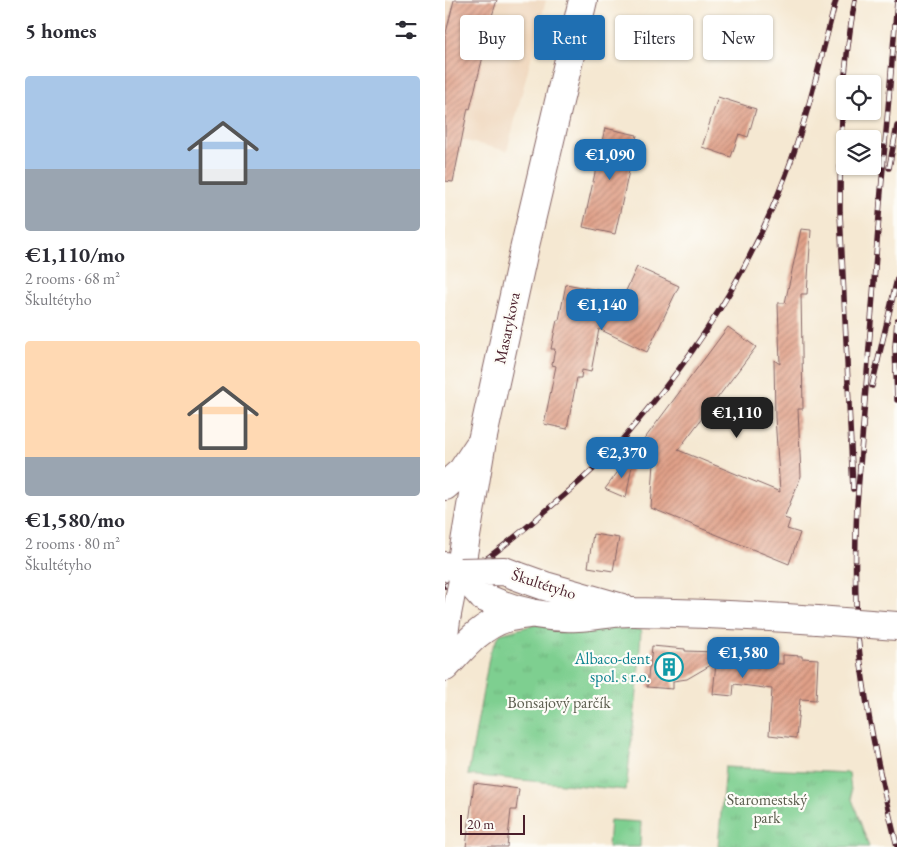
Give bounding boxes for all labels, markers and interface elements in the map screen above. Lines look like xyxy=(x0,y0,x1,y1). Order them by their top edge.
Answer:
chip: Buy xyxy=(460,15,524,60)
chip: Rent xyxy=(534,15,605,60)
chip: Filters xyxy=(615,15,693,60)
chip: New xyxy=(703,15,773,60)
icon: filters xyxy=(392,16,420,44)
text: 5 homes xyxy=(25,17,97,44)
map controls xyxy=(836,75,881,175)
button: locate xyxy=(836,75,881,120)
icon: home xyxy=(178,108,268,198)
button: layers xyxy=(836,130,881,175)
pin: €1,090 xyxy=(569,138,651,181)
text: €1,090 xyxy=(585,144,635,165)
text: €1,110/mo xyxy=(25,241,125,268)
text: 2 rooms · 68 m² xyxy=(25,268,120,289)
pin: €1,140 xyxy=(561,288,643,331)
text: Škultétyho xyxy=(25,289,92,310)
street label: Masarykova xyxy=(489,290,525,366)
text: €1,140 xyxy=(577,294,627,315)
icon: home xyxy=(178,373,268,463)
pin: €1,110 xyxy=(696,396,778,439)
text: €1,110 xyxy=(712,402,762,423)
pin: €2,370 xyxy=(581,436,663,479)
text: €2,370 xyxy=(597,442,647,463)
text: €1,580/mo xyxy=(25,506,125,533)
text: 2 rooms · 80 m² xyxy=(25,533,120,554)
text: Škultétyho xyxy=(25,554,92,575)
street label: Škultétyho xyxy=(509,564,579,604)
pin: €1,580 xyxy=(702,636,784,679)
text: €1,580 xyxy=(718,642,768,663)
place label: Albaco-dent spol. s r.o. xyxy=(573,648,650,687)
building icon: Albaco-dent spol. s r.o. xyxy=(654,652,684,682)
park label: Bonsajový parčík xyxy=(507,692,611,713)
park label: Staromestský park xyxy=(727,789,808,828)
scale bar xyxy=(460,812,525,835)
text: 20 m xyxy=(467,815,494,833)

